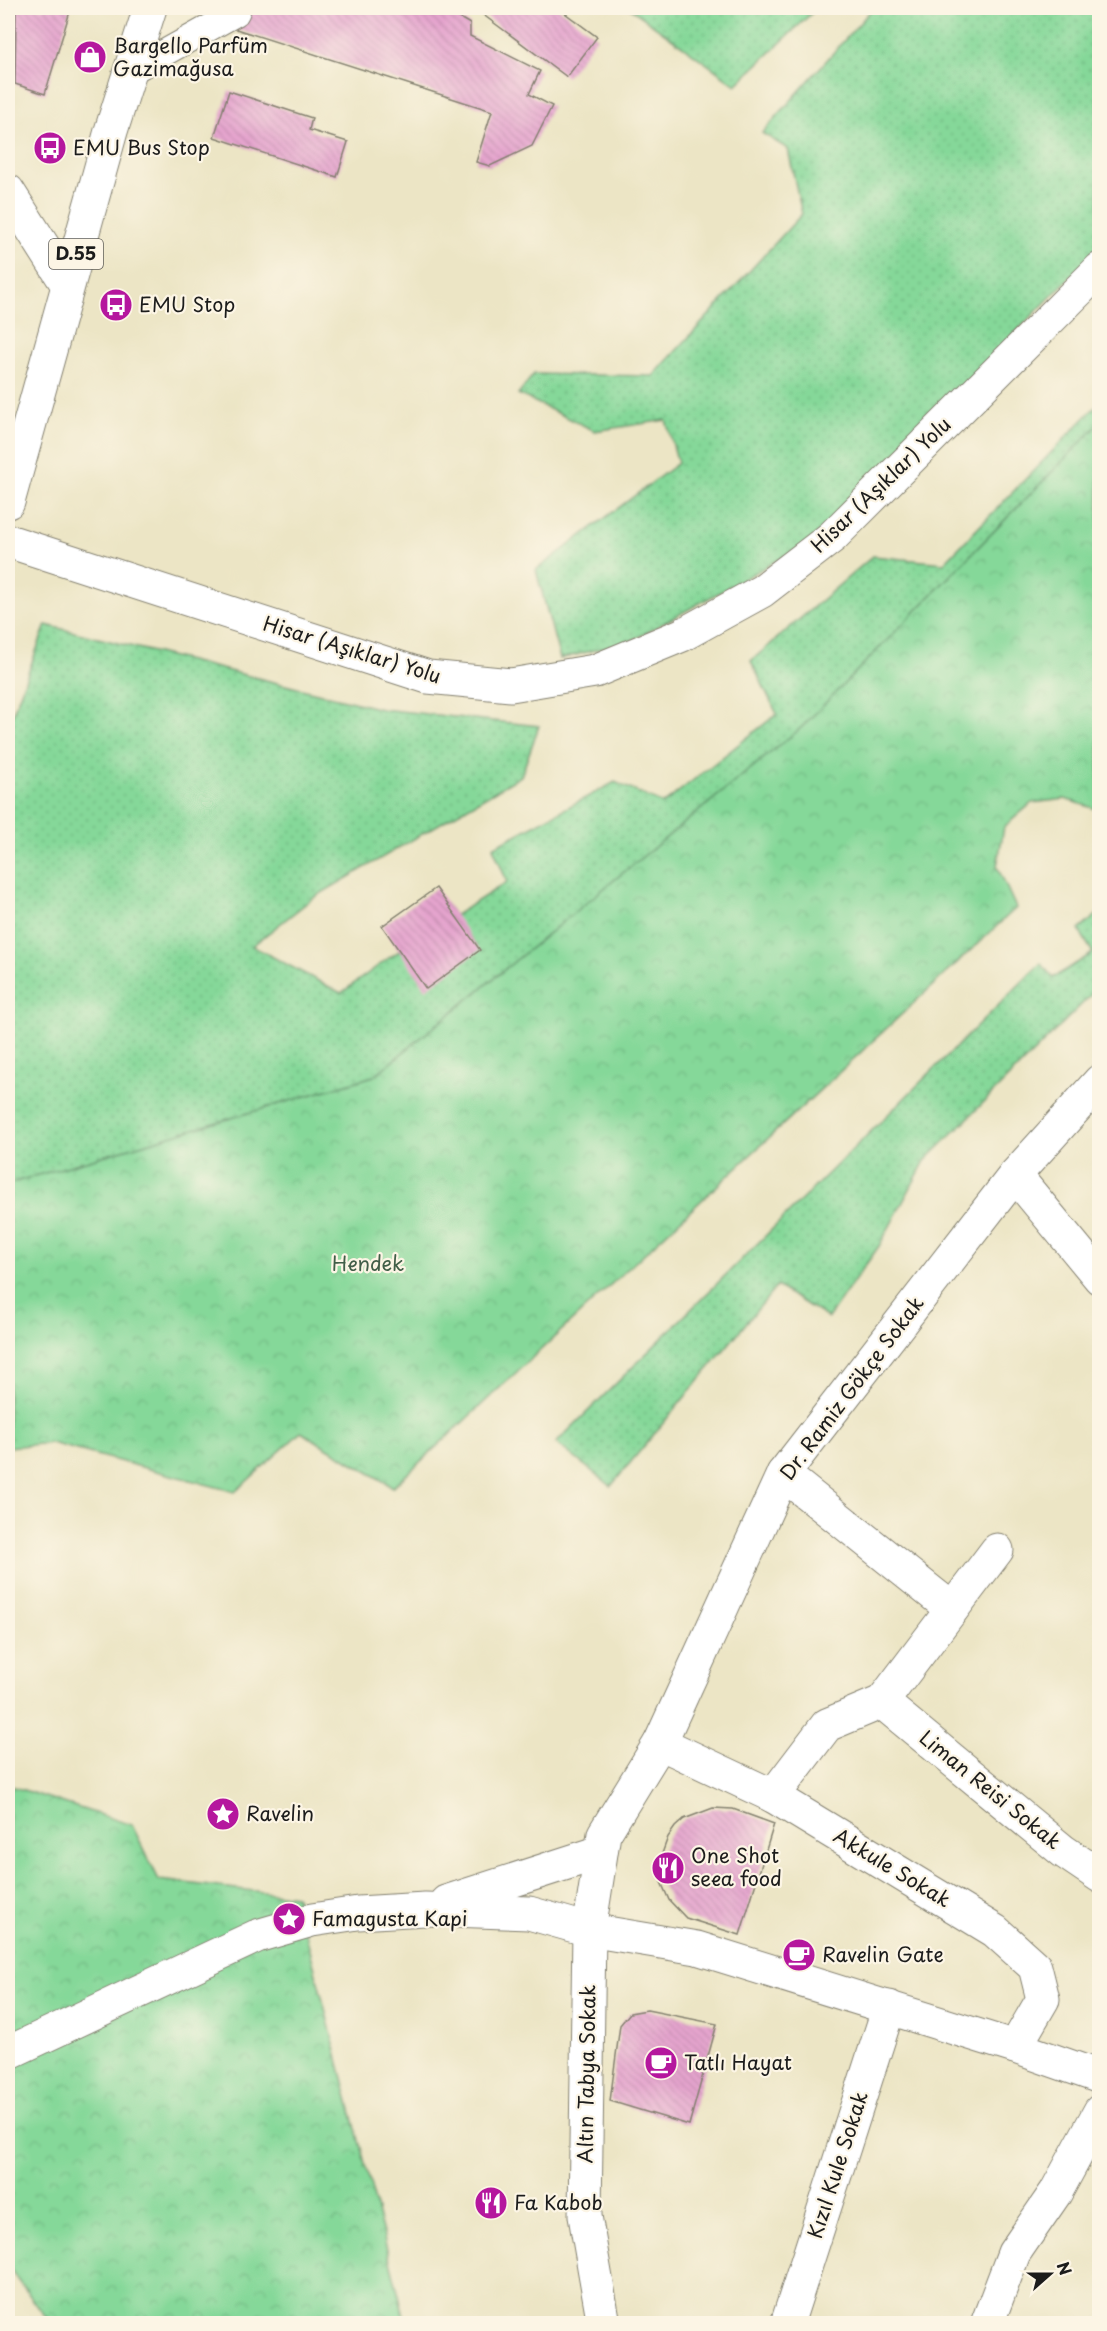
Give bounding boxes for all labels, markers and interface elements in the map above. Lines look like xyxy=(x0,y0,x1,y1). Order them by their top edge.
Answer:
place label: Bargello Parfüm Gazimağusa xyxy=(113,30,268,83)
shop icon: Bargello Parfüm Gazimağusa xyxy=(72,39,108,75)
bus stop icon: EMU Bus Stop xyxy=(32,130,68,166)
place label: EMU Bus Stop xyxy=(73,132,210,162)
road number: D.55 xyxy=(49,239,103,269)
bus stop icon: EMU Stop xyxy=(98,287,134,323)
place label: EMU Stop xyxy=(139,289,235,319)
street label: Hisar (Aşıklar) Yolu xyxy=(804,409,957,559)
street label: Hisar (Aşıklar) Yolu xyxy=(260,608,445,690)
park label: Hendek xyxy=(332,1248,404,1278)
street label: Dr. Ramiz Gökçe Sokak xyxy=(772,1289,930,1486)
street label: Liman Reisi Sokak xyxy=(913,1723,1068,1856)
place icon: Ravelin xyxy=(205,1796,241,1832)
place label: Ravelin xyxy=(246,1798,314,1828)
street label: Akkule Sokak xyxy=(828,1820,957,1914)
place label: One Shot seea food xyxy=(691,1840,782,1893)
restaurant icon: One Shot seea food xyxy=(650,1850,686,1886)
place icon: Famagusta Kapi xyxy=(271,1901,307,1937)
place label: Famagusta Kapi xyxy=(312,1903,468,1933)
cafe icon: Ravelin Gate xyxy=(781,1937,817,1973)
place label: Ravelin Gate xyxy=(822,1939,944,1969)
street label: Altın Tabya Sokak xyxy=(569,1984,603,2164)
cafe icon: Tatlı Hayat xyxy=(643,2045,679,2081)
place label: Tatlı Hayat xyxy=(684,2047,792,2077)
street label: Kızıl Kule Sokak xyxy=(799,2087,875,2242)
restaurant icon: Fa Kabob xyxy=(473,2185,509,2221)
place label: Fa Kabob xyxy=(514,2187,603,2217)
north arrow xyxy=(1020,2244,1080,2304)
text: N xyxy=(1051,2258,1078,2278)

